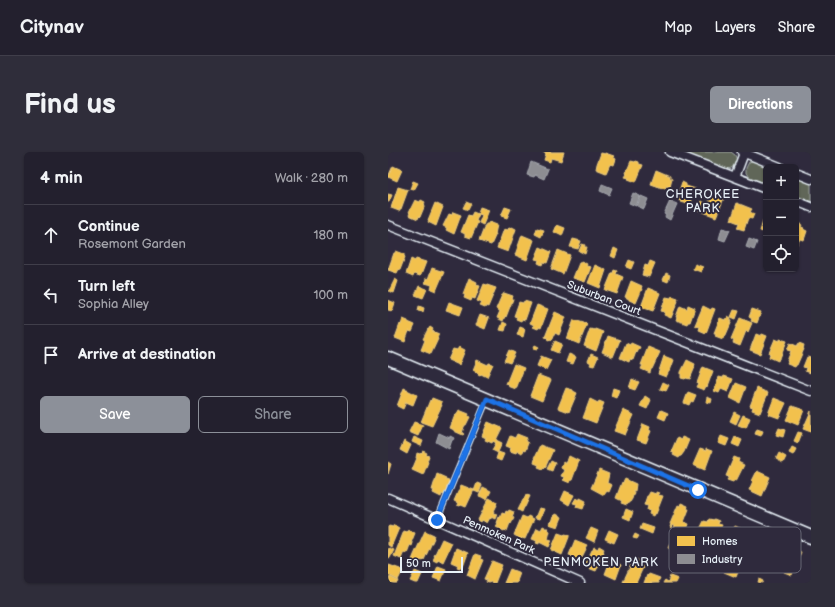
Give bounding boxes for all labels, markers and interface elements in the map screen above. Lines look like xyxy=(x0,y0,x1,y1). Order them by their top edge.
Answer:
text: Citynav xyxy=(20,16,84,39)
text: Map xyxy=(664,19,692,36)
text: Layers xyxy=(714,19,756,36)
text: Share xyxy=(778,19,815,36)
button: Directions xyxy=(710,86,811,123)
text: Find us xyxy=(24,88,116,121)
map controls xyxy=(763,164,799,272)
button: + xyxy=(763,164,799,200)
text: 4 min xyxy=(40,168,83,188)
text: Walk · 280 m xyxy=(275,170,348,186)
district label: CHEROKEE PARK xyxy=(666,187,740,216)
button: − xyxy=(763,200,799,236)
text: Continue xyxy=(78,217,140,236)
icon: ahead xyxy=(40,224,62,246)
text: 180 m xyxy=(313,227,348,243)
text: Rosemont Garden xyxy=(78,236,186,252)
button: locate xyxy=(763,236,799,272)
text: Turn left xyxy=(78,277,135,296)
street label: Suburban Court xyxy=(565,278,643,318)
icon: left xyxy=(40,284,62,306)
text: 100 m xyxy=(313,287,348,303)
text: Sophia Alley xyxy=(78,296,149,312)
icon: arrive xyxy=(40,344,62,366)
text: Arrive at destination xyxy=(78,345,216,364)
button: Save xyxy=(40,396,190,433)
button: Share xyxy=(198,396,348,433)
route start xyxy=(689,481,707,499)
route end xyxy=(428,511,446,529)
street label: Penmoken Park xyxy=(461,513,538,557)
legend xyxy=(669,527,801,573)
text: Homes xyxy=(702,535,738,548)
text: Industry xyxy=(702,553,742,566)
scale bar xyxy=(400,555,463,574)
district label: PENMOKEN PARK xyxy=(543,555,659,570)
text: 50 m xyxy=(406,557,431,570)

